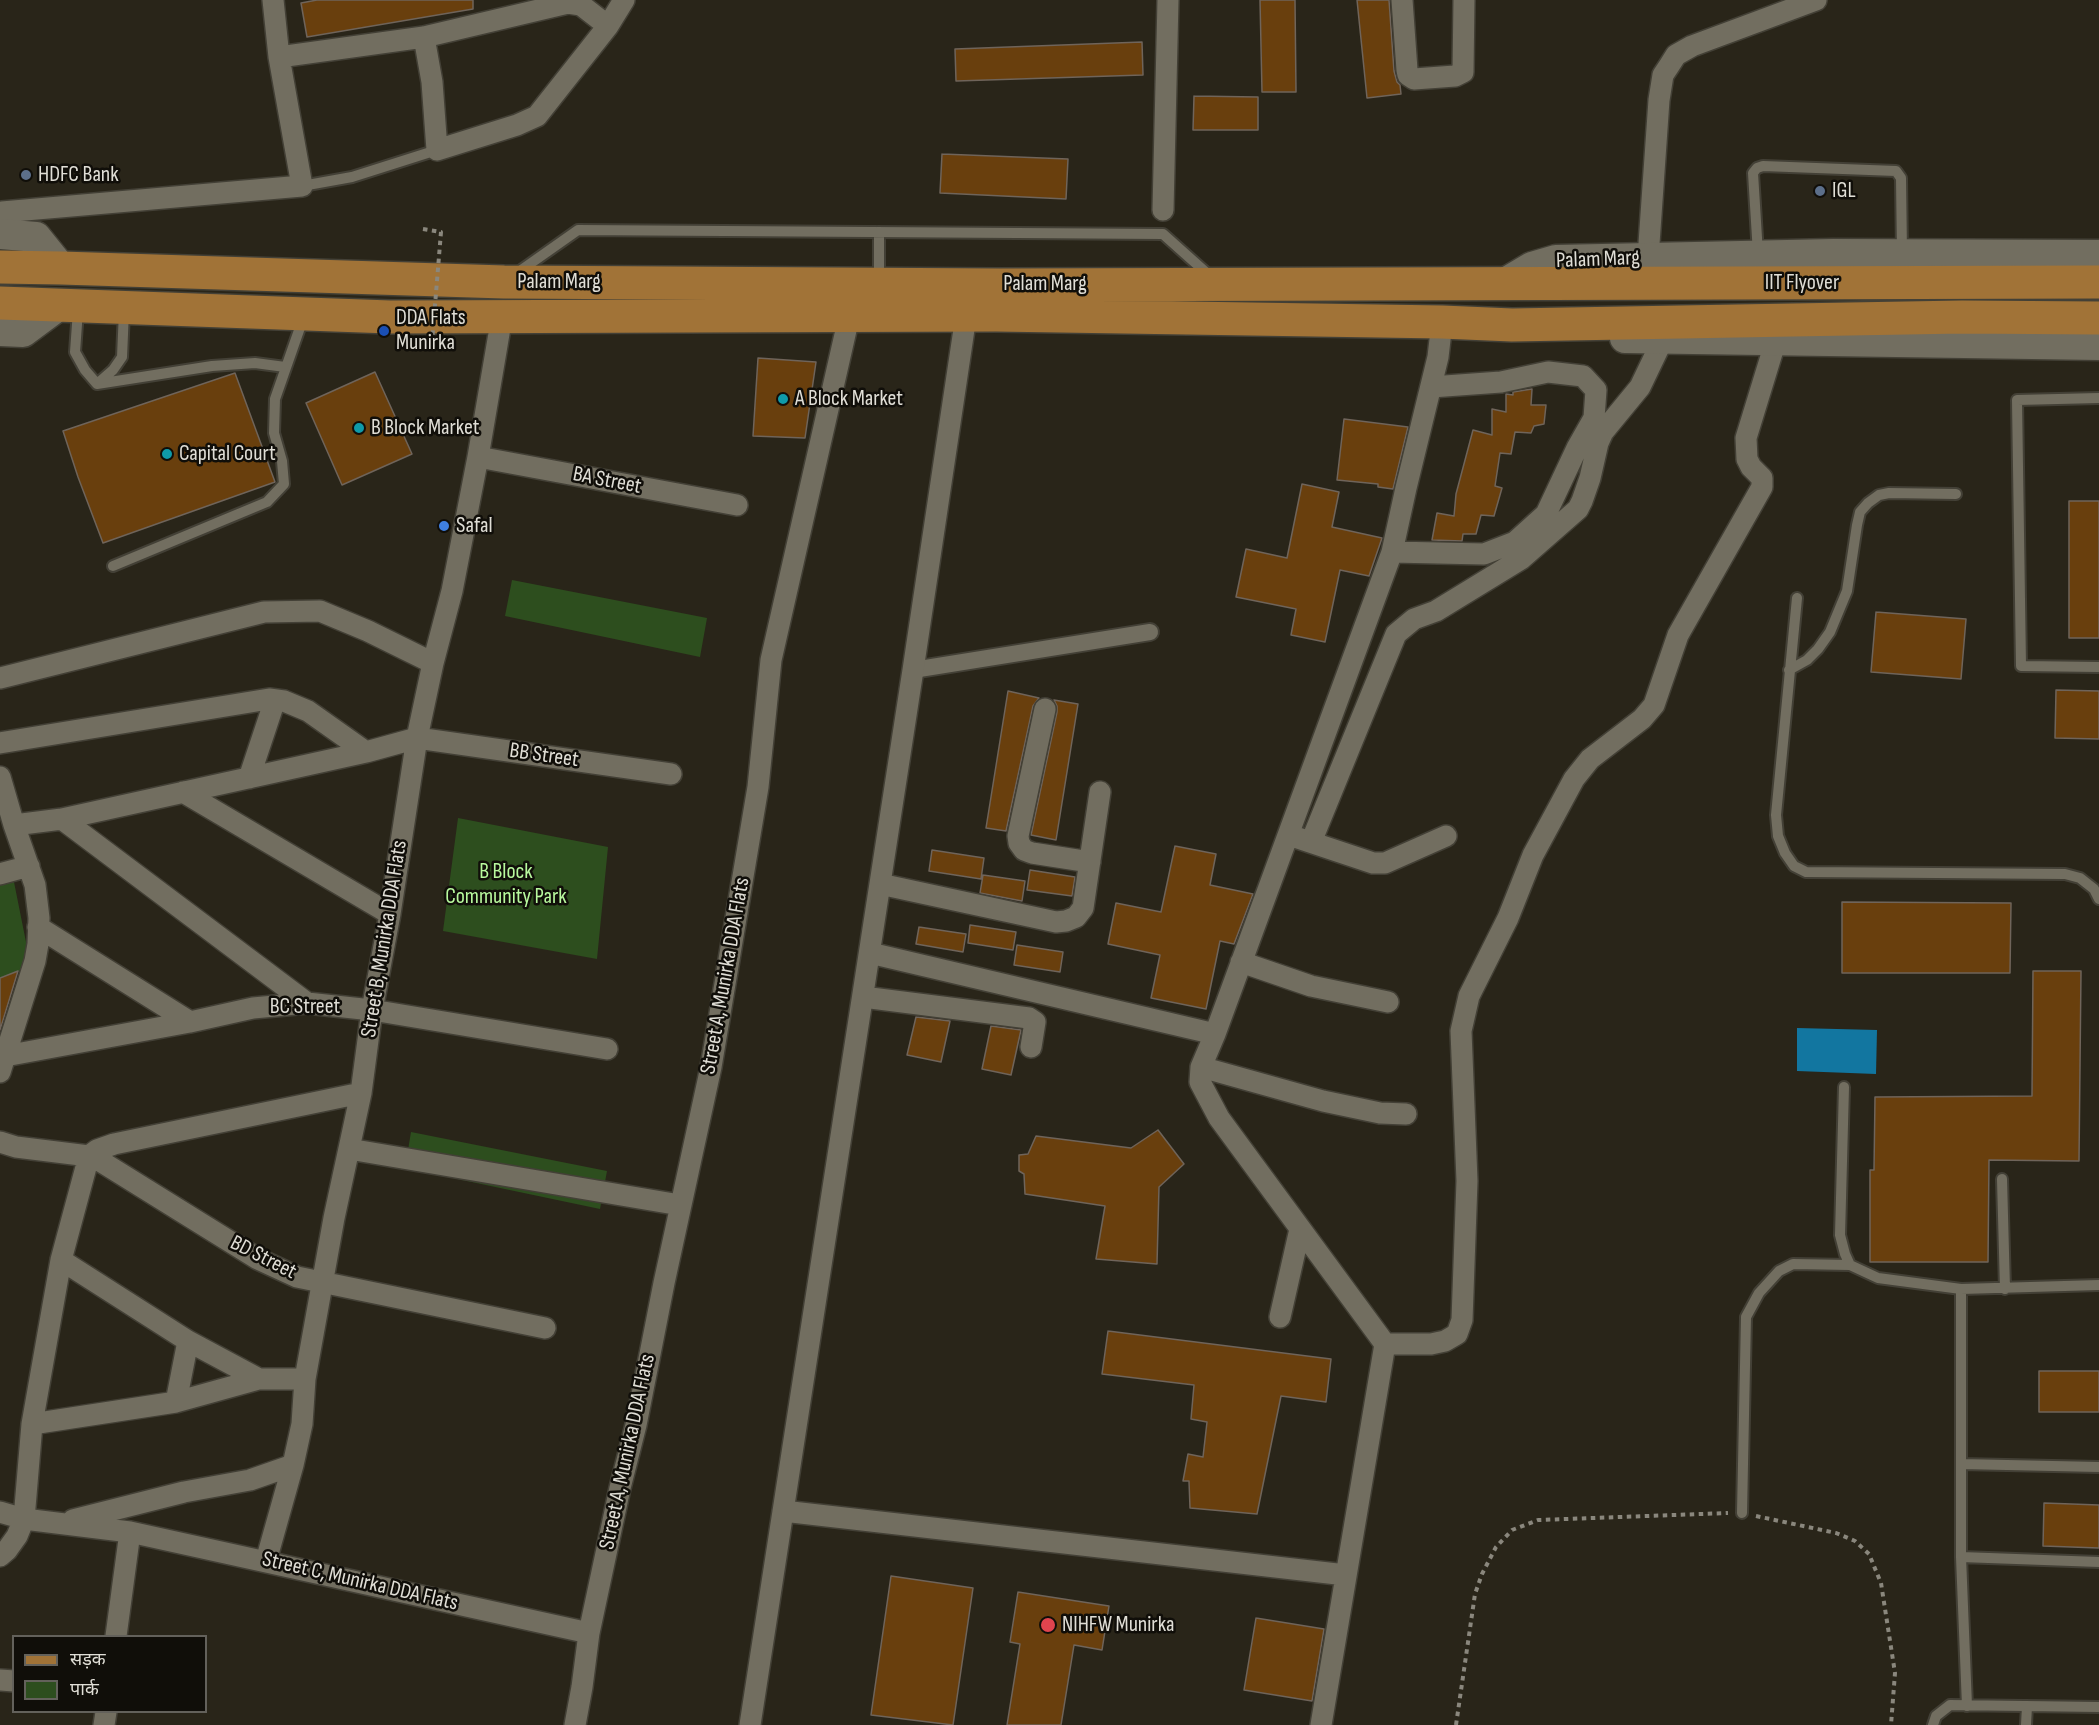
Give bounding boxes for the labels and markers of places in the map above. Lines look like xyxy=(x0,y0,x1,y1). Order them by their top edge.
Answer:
place label: HDFC Bank xyxy=(38,162,119,188)
marker: HDFC Bank xyxy=(19,168,33,182)
place label: IGL xyxy=(1832,178,1856,204)
marker: IGL xyxy=(1813,184,1827,198)
place label: DDA Flats Munirka xyxy=(396,305,466,356)
marker: DDA Flats Munirka xyxy=(377,324,391,338)
place label: A Block Market xyxy=(795,386,903,412)
marker: A Block Market xyxy=(776,392,790,406)
place label: B Block Market xyxy=(371,415,479,441)
marker: B Block Market xyxy=(352,421,366,435)
place label: Capital Court xyxy=(179,441,276,467)
marker: Capital Court xyxy=(160,447,174,461)
place label: Safal xyxy=(456,513,493,539)
marker: Safal xyxy=(437,519,451,533)
place label: NIHFW Munirka xyxy=(1062,1612,1175,1638)
marker: NIHFW Munirka xyxy=(1039,1616,1057,1634)

